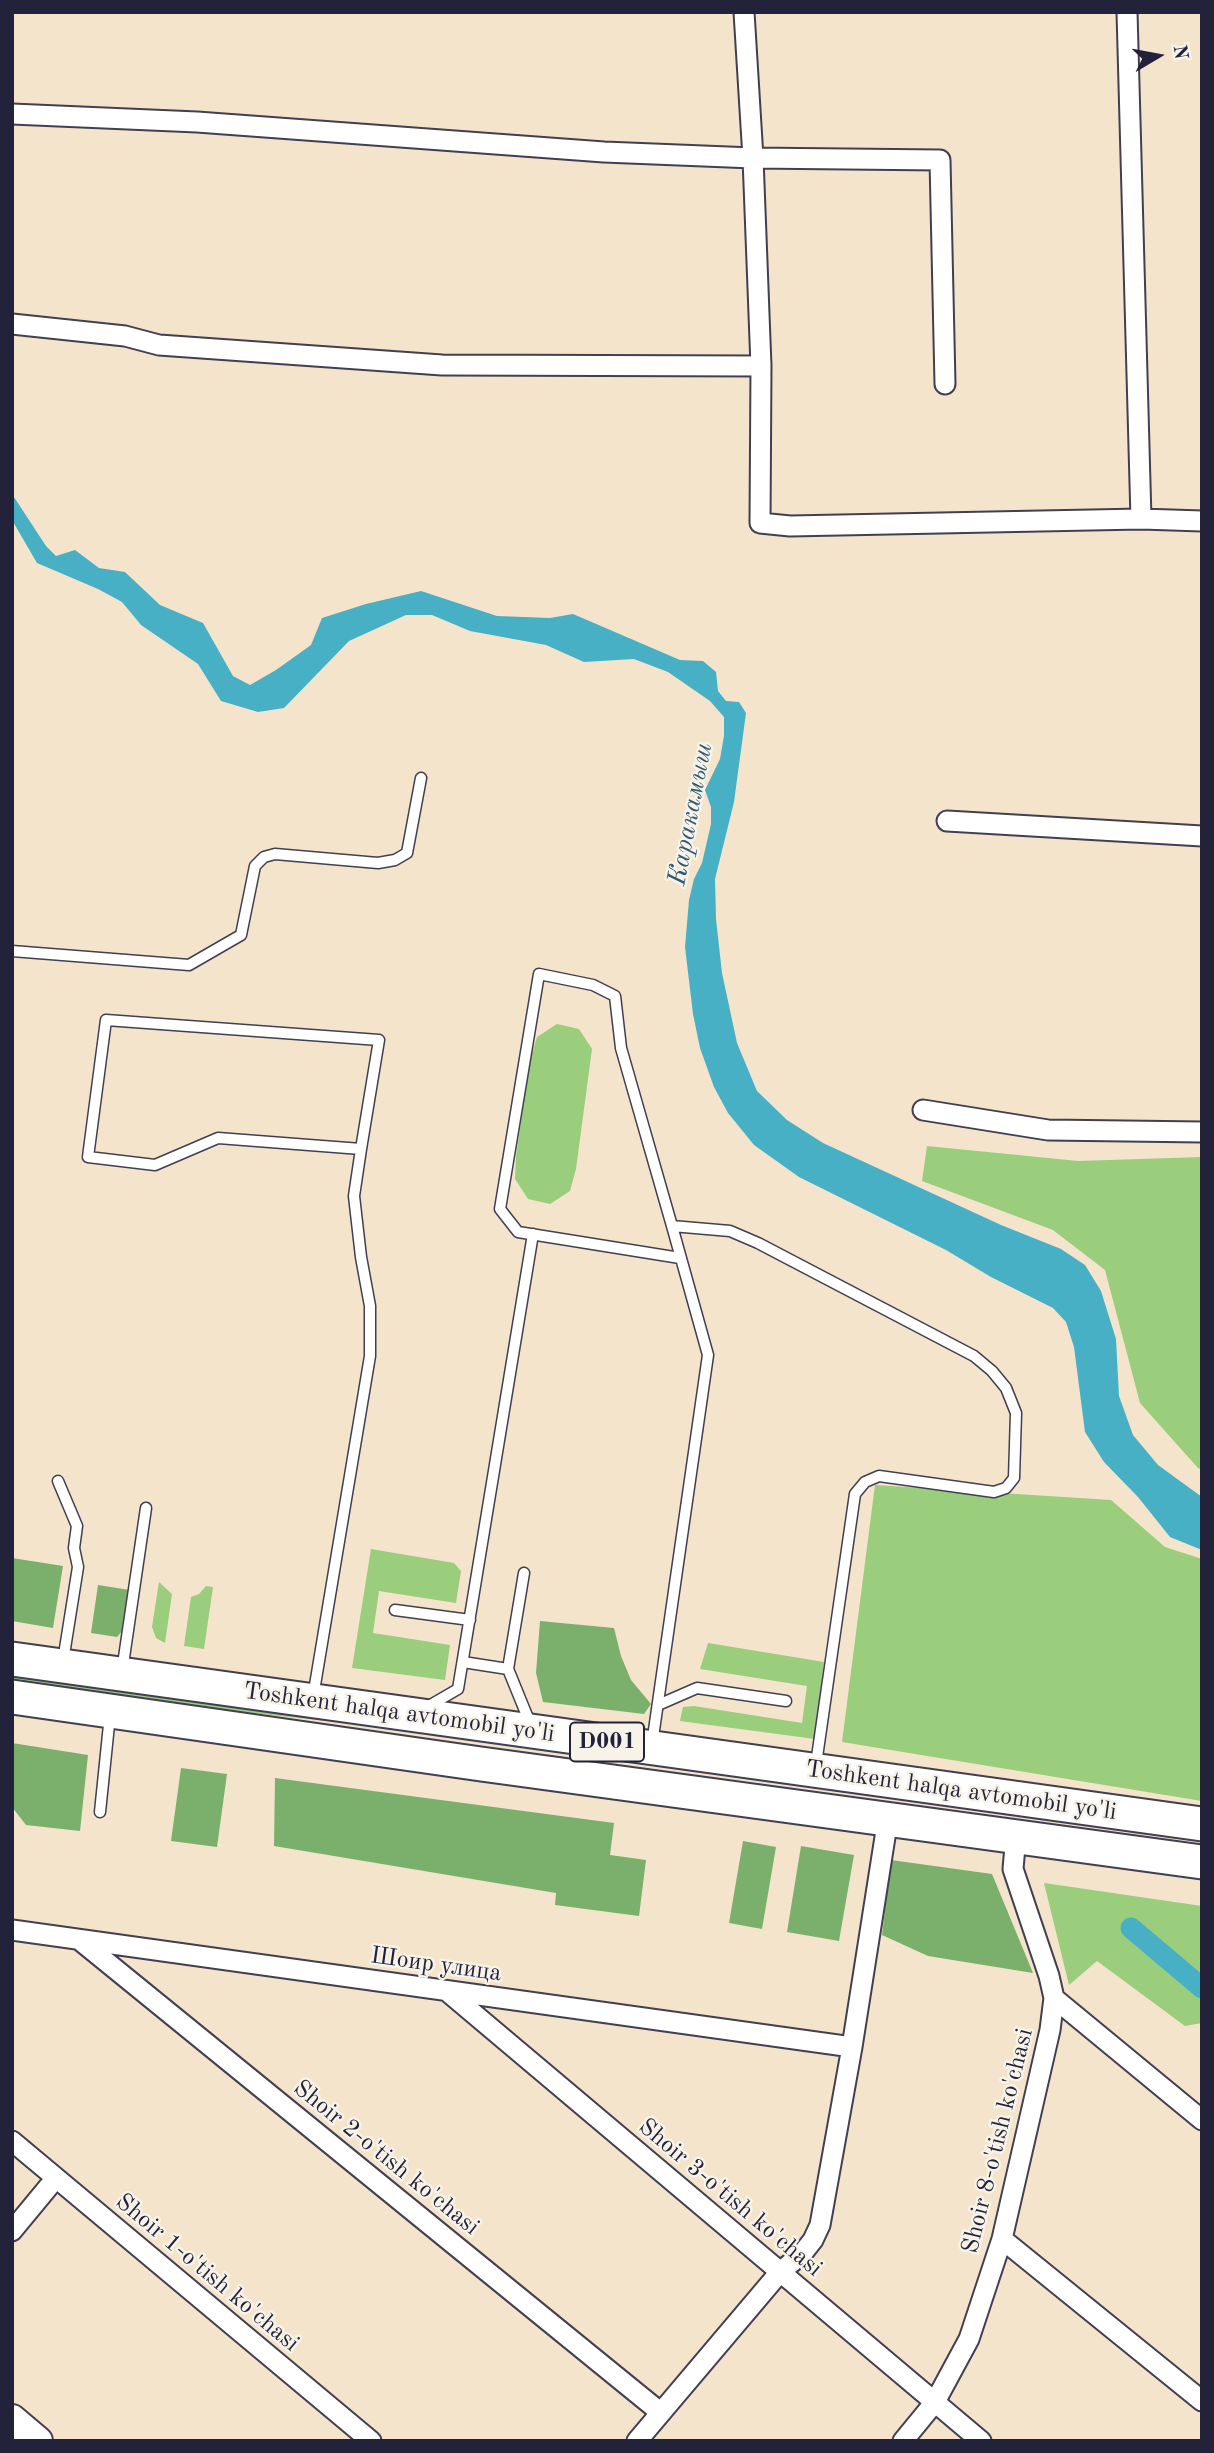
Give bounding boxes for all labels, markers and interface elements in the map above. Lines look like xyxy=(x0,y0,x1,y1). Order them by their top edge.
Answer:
north arrow xyxy=(1123,21,1193,91)
text: N xyxy=(1169,43,1190,61)
water label: Каракамыш xyxy=(662,740,720,888)
street label: Toshkent halqa avtomobil yo'li xyxy=(242,1677,556,1749)
road number: D001 xyxy=(570,1722,644,1762)
street label: Toshkent halqa avtomobil yo'li xyxy=(804,1755,1118,1827)
street label: Шоир улица xyxy=(369,1942,503,1988)
street label: Shoir 8-o'tish ko'chasi xyxy=(956,2026,1040,2256)
street label: Shoir 2-o'tish ko'chasi xyxy=(287,2074,485,2242)
street label: Shoir 3-o'tish ko'chasi xyxy=(632,2113,828,2283)
street label: Shoir 1-o'tish ko'chasi xyxy=(109,2188,305,2358)

